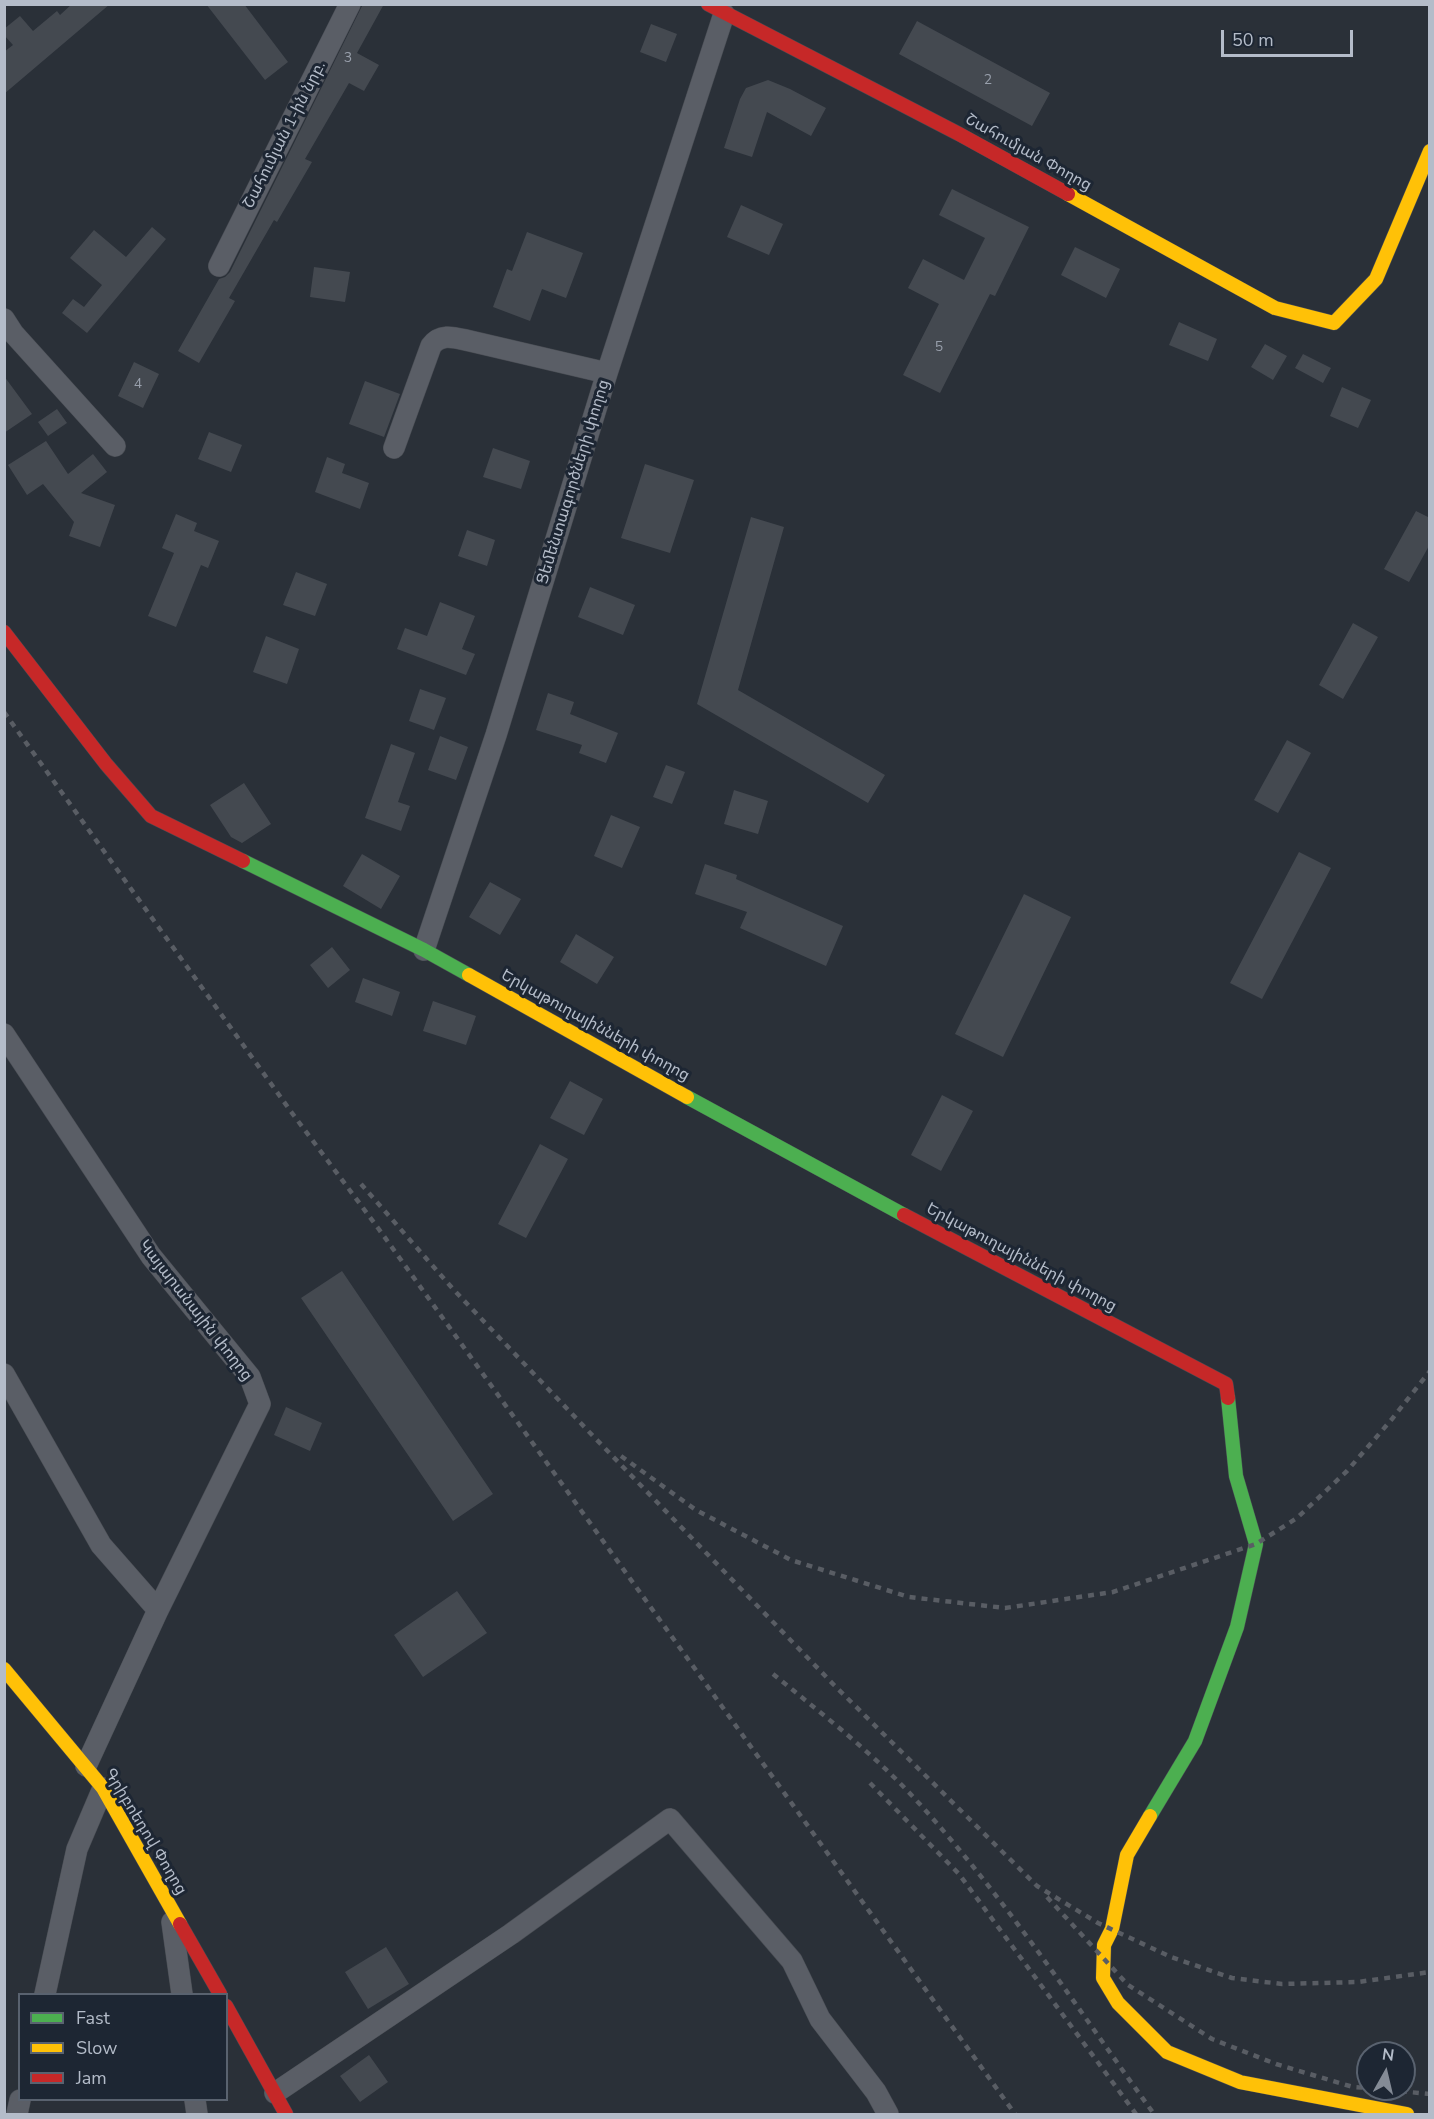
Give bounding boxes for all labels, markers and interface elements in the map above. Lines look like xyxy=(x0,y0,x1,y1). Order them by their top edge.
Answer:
scale bar xyxy=(1224,18,1356,56)
text: 50 m xyxy=(1232,28,1274,52)
house number: 3 xyxy=(344,51,352,67)
street label: Շահումյան 1-ին նրբ. xyxy=(239,58,331,212)
house number: 2 xyxy=(984,73,992,89)
street label: Շահումյան Փողոց xyxy=(961,110,1095,196)
house number: 5 xyxy=(935,340,943,356)
house number: 4 xyxy=(134,377,142,393)
street label: Ցեմենտագործների փողոց xyxy=(534,377,614,587)
street label: Երկաթուղայինների փողոց xyxy=(497,966,693,1086)
street label: Երկաթուղայինների փողոց xyxy=(922,1200,1120,1316)
street label: Կայարանային փողոց xyxy=(134,1237,256,1385)
street label: Գրիբոեդով Փողոց xyxy=(100,1765,190,1899)
legend xyxy=(18,1993,228,2101)
text: Fast xyxy=(76,2006,110,2030)
text: Slow xyxy=(76,2036,117,2060)
north arrow xyxy=(1356,2041,1416,2101)
text: N xyxy=(1381,2043,1396,2067)
text: Jam xyxy=(76,2066,107,2090)

